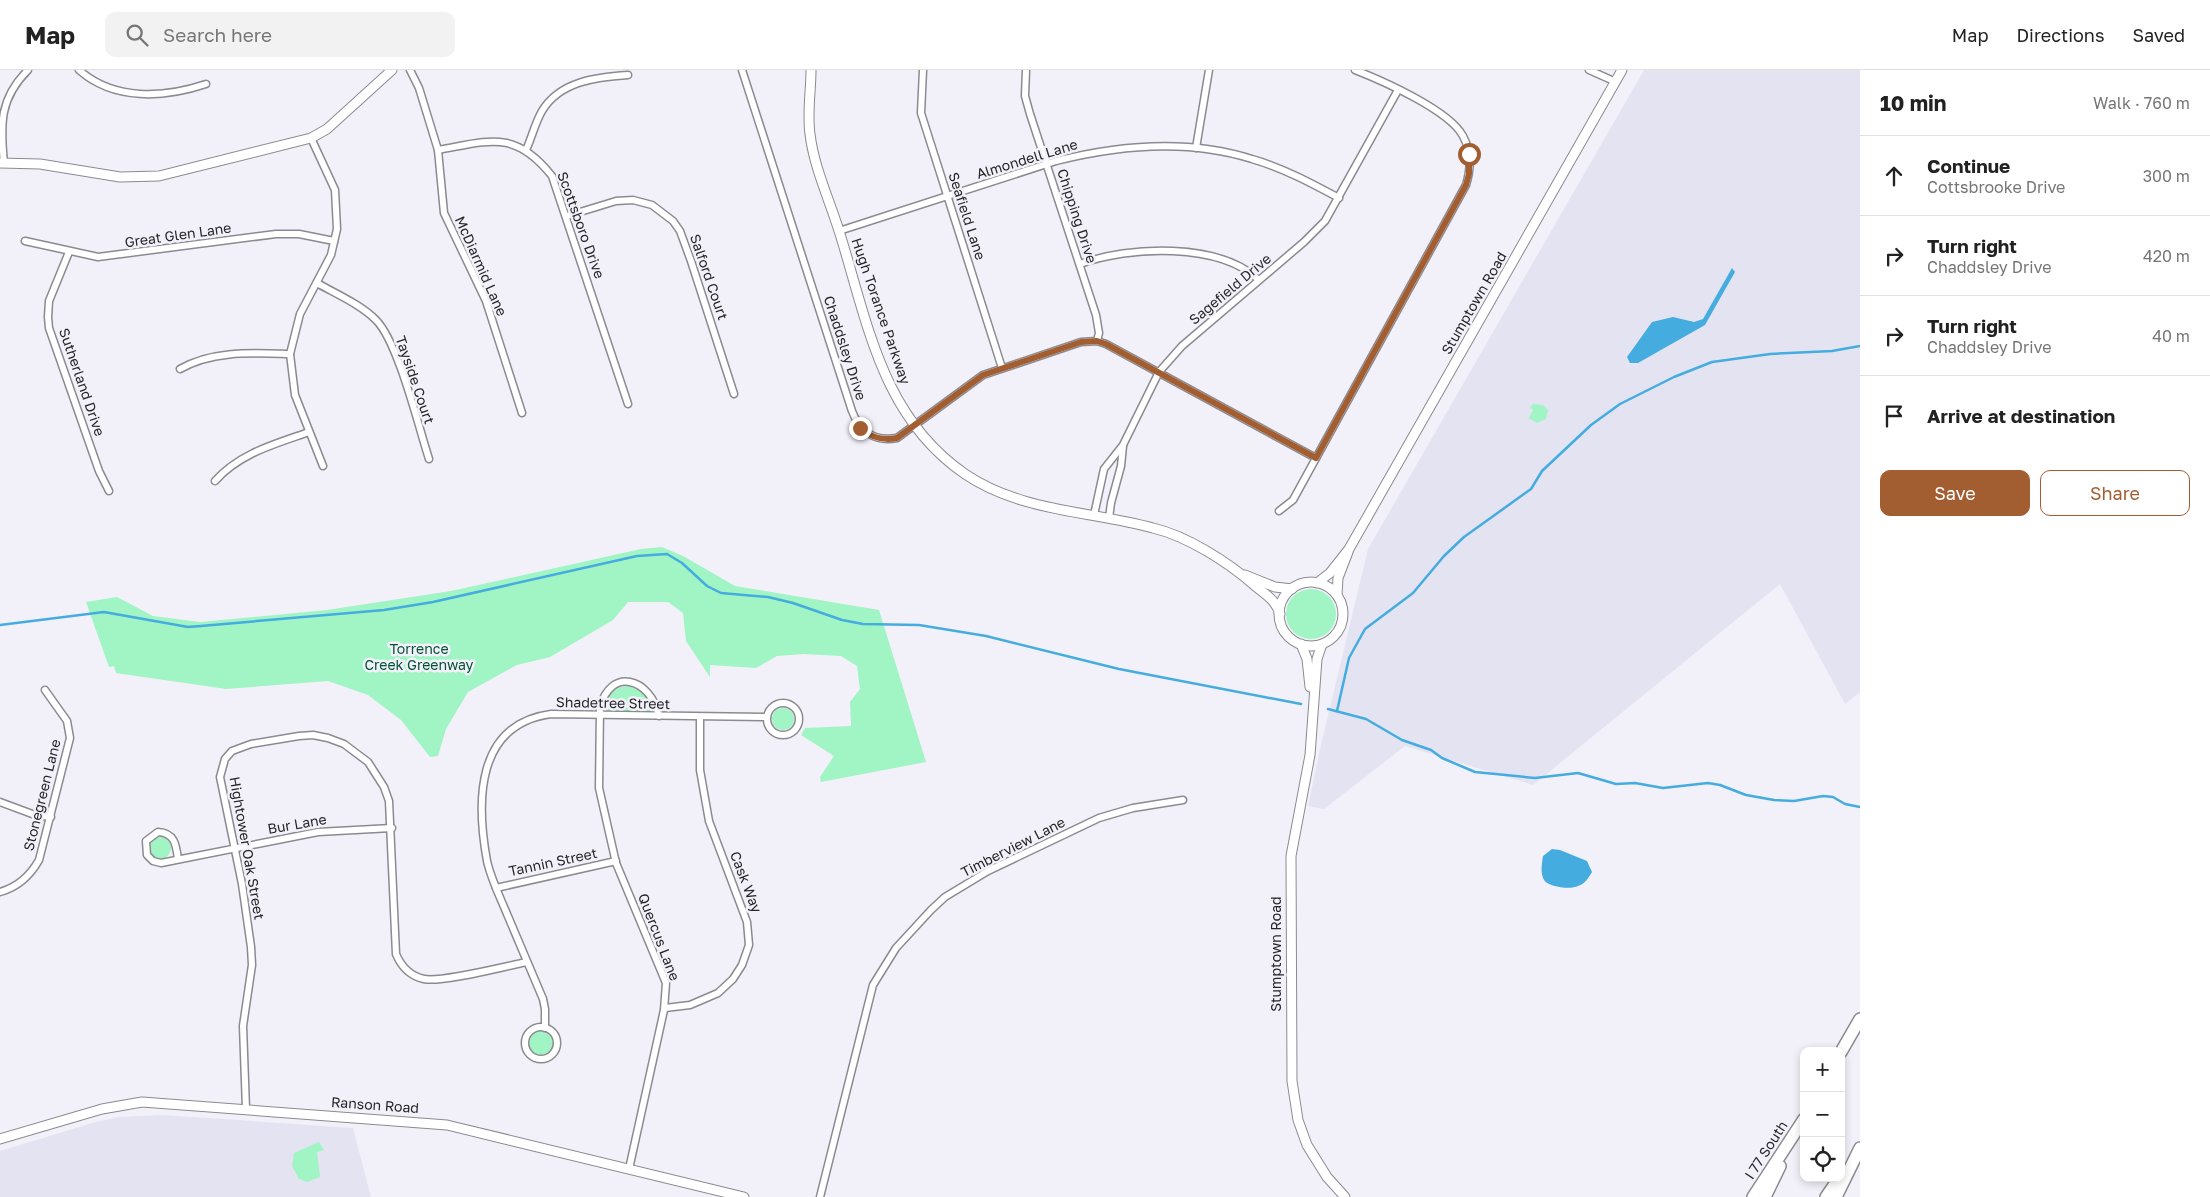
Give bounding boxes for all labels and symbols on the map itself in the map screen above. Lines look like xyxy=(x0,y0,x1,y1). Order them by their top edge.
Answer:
street label: Almondell Lane xyxy=(974,135,1080,182)
route start xyxy=(1458,143,1481,166)
street label: Chipping Drive xyxy=(1054,166,1101,265)
street label: Scottsboro Drive xyxy=(554,169,609,281)
street label: Seafield Lane xyxy=(945,170,990,262)
street label: McDiarmid Lane xyxy=(452,213,511,318)
street label: Great Glen Lane xyxy=(124,219,232,250)
street label: Salford Court xyxy=(687,232,732,322)
street label: Hugh Torance Parkway xyxy=(848,235,915,386)
street label: Sagefield Drive xyxy=(1185,249,1274,328)
street label: Stumptown Road xyxy=(1437,249,1510,357)
street label: Chaddsley Drive xyxy=(821,293,870,402)
street label: Sutherland Drive xyxy=(56,326,109,438)
street label: Tayside Court xyxy=(392,334,438,426)
route end xyxy=(849,417,872,440)
park label: Torrence Creek Greenway xyxy=(365,640,474,673)
street label: Shadetree Street xyxy=(556,693,670,712)
street label: Stonegreen Lane xyxy=(19,737,64,852)
street label: Hightower Oak Street xyxy=(227,775,268,921)
street label: Bur Lane xyxy=(266,810,328,837)
street label: Timberview Lane xyxy=(958,813,1068,880)
street label: Tannin Street xyxy=(507,844,599,879)
street label: Cask Way xyxy=(727,849,766,915)
street label: Quercus Lane xyxy=(635,891,684,983)
street label: Stumptown Road xyxy=(1267,896,1284,1012)
street label: Ranson Road xyxy=(330,1093,420,1116)
street label: I 77 South xyxy=(1740,1117,1791,1182)

